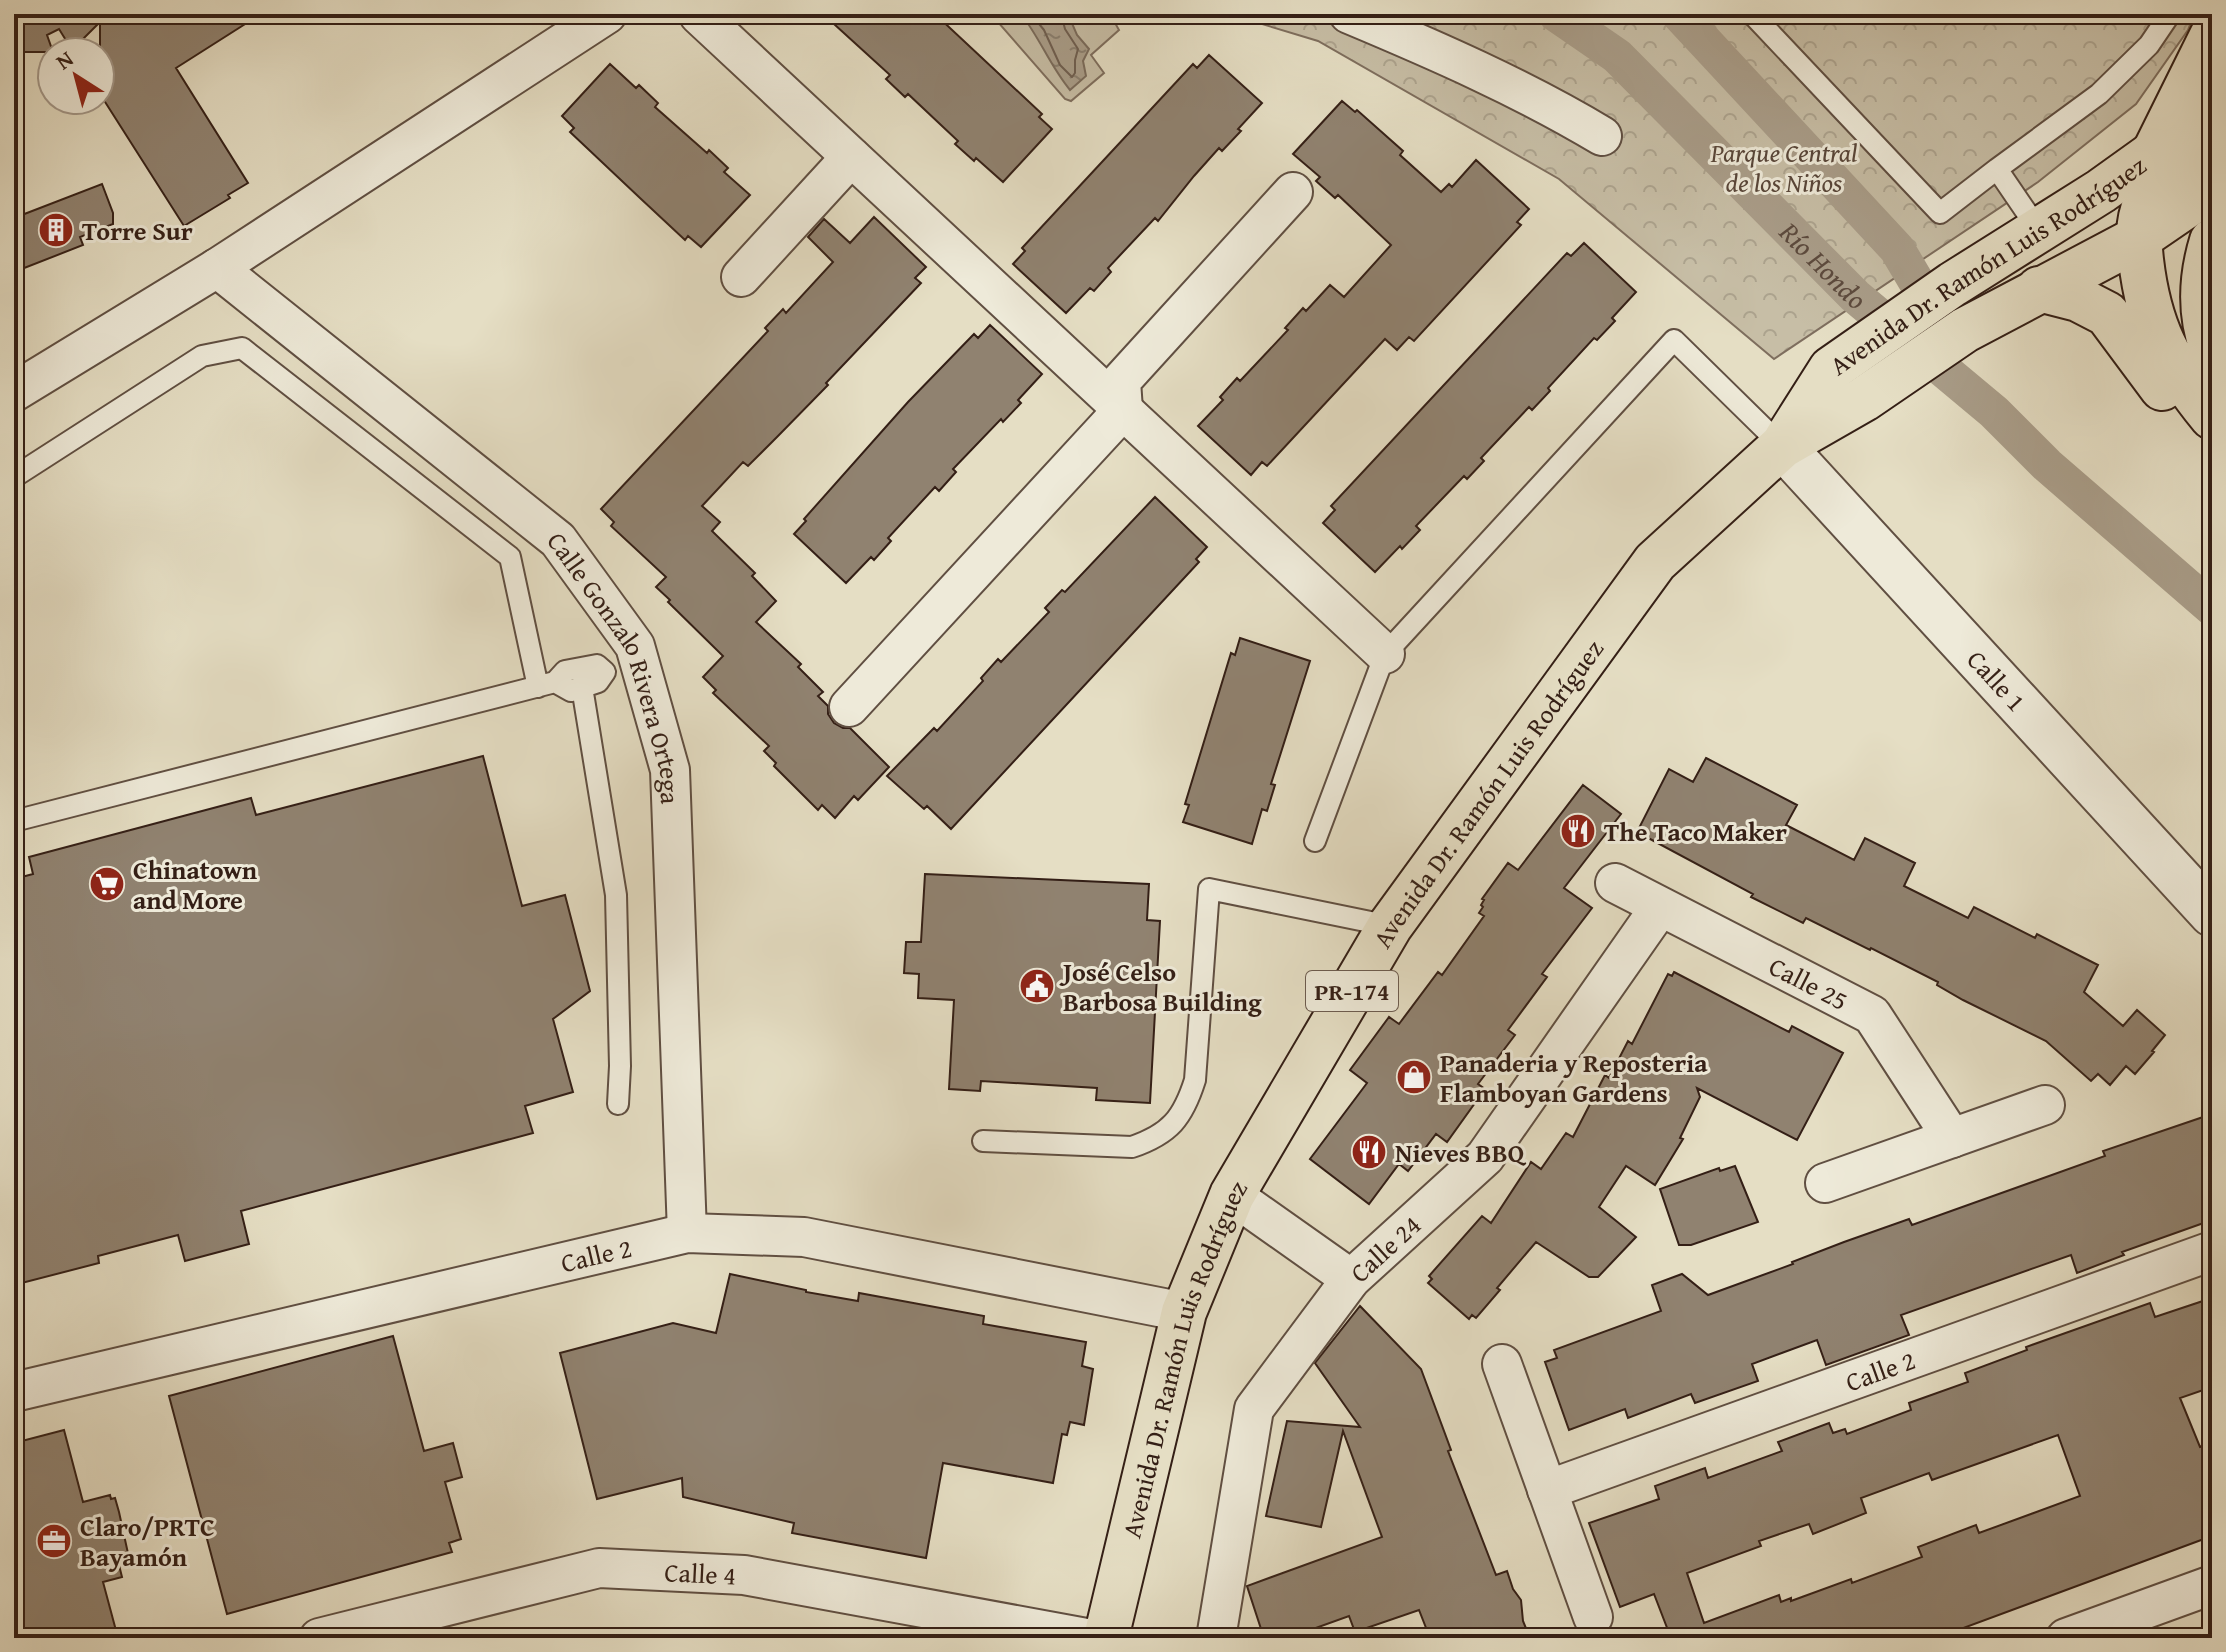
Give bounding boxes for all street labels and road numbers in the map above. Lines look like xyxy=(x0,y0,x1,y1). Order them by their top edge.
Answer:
street label: Avenida Dr. Ramón Luis Rodríguez xyxy=(1821,146,2154,384)
street label: Calle Gonzalo Rivera Ortega xyxy=(538,523,691,806)
street label: Avenida Dr. Ramón Luis Rodríguez xyxy=(1362,631,1612,955)
street label: Calle 1 xyxy=(1959,641,2036,720)
street label: Calle 25 xyxy=(1763,946,1855,1019)
road number: PR-174 xyxy=(1306,971,1398,1011)
street label: Avenida Dr. Ramón Luis Rodríguez xyxy=(1111,1173,1256,1542)
street label: Calle 24 xyxy=(1341,1206,1429,1291)
street label: Calle 2 xyxy=(557,1227,635,1282)
street label: Calle 2 xyxy=(1840,1340,1920,1401)
street label: Calle 4 xyxy=(664,1552,737,1594)

